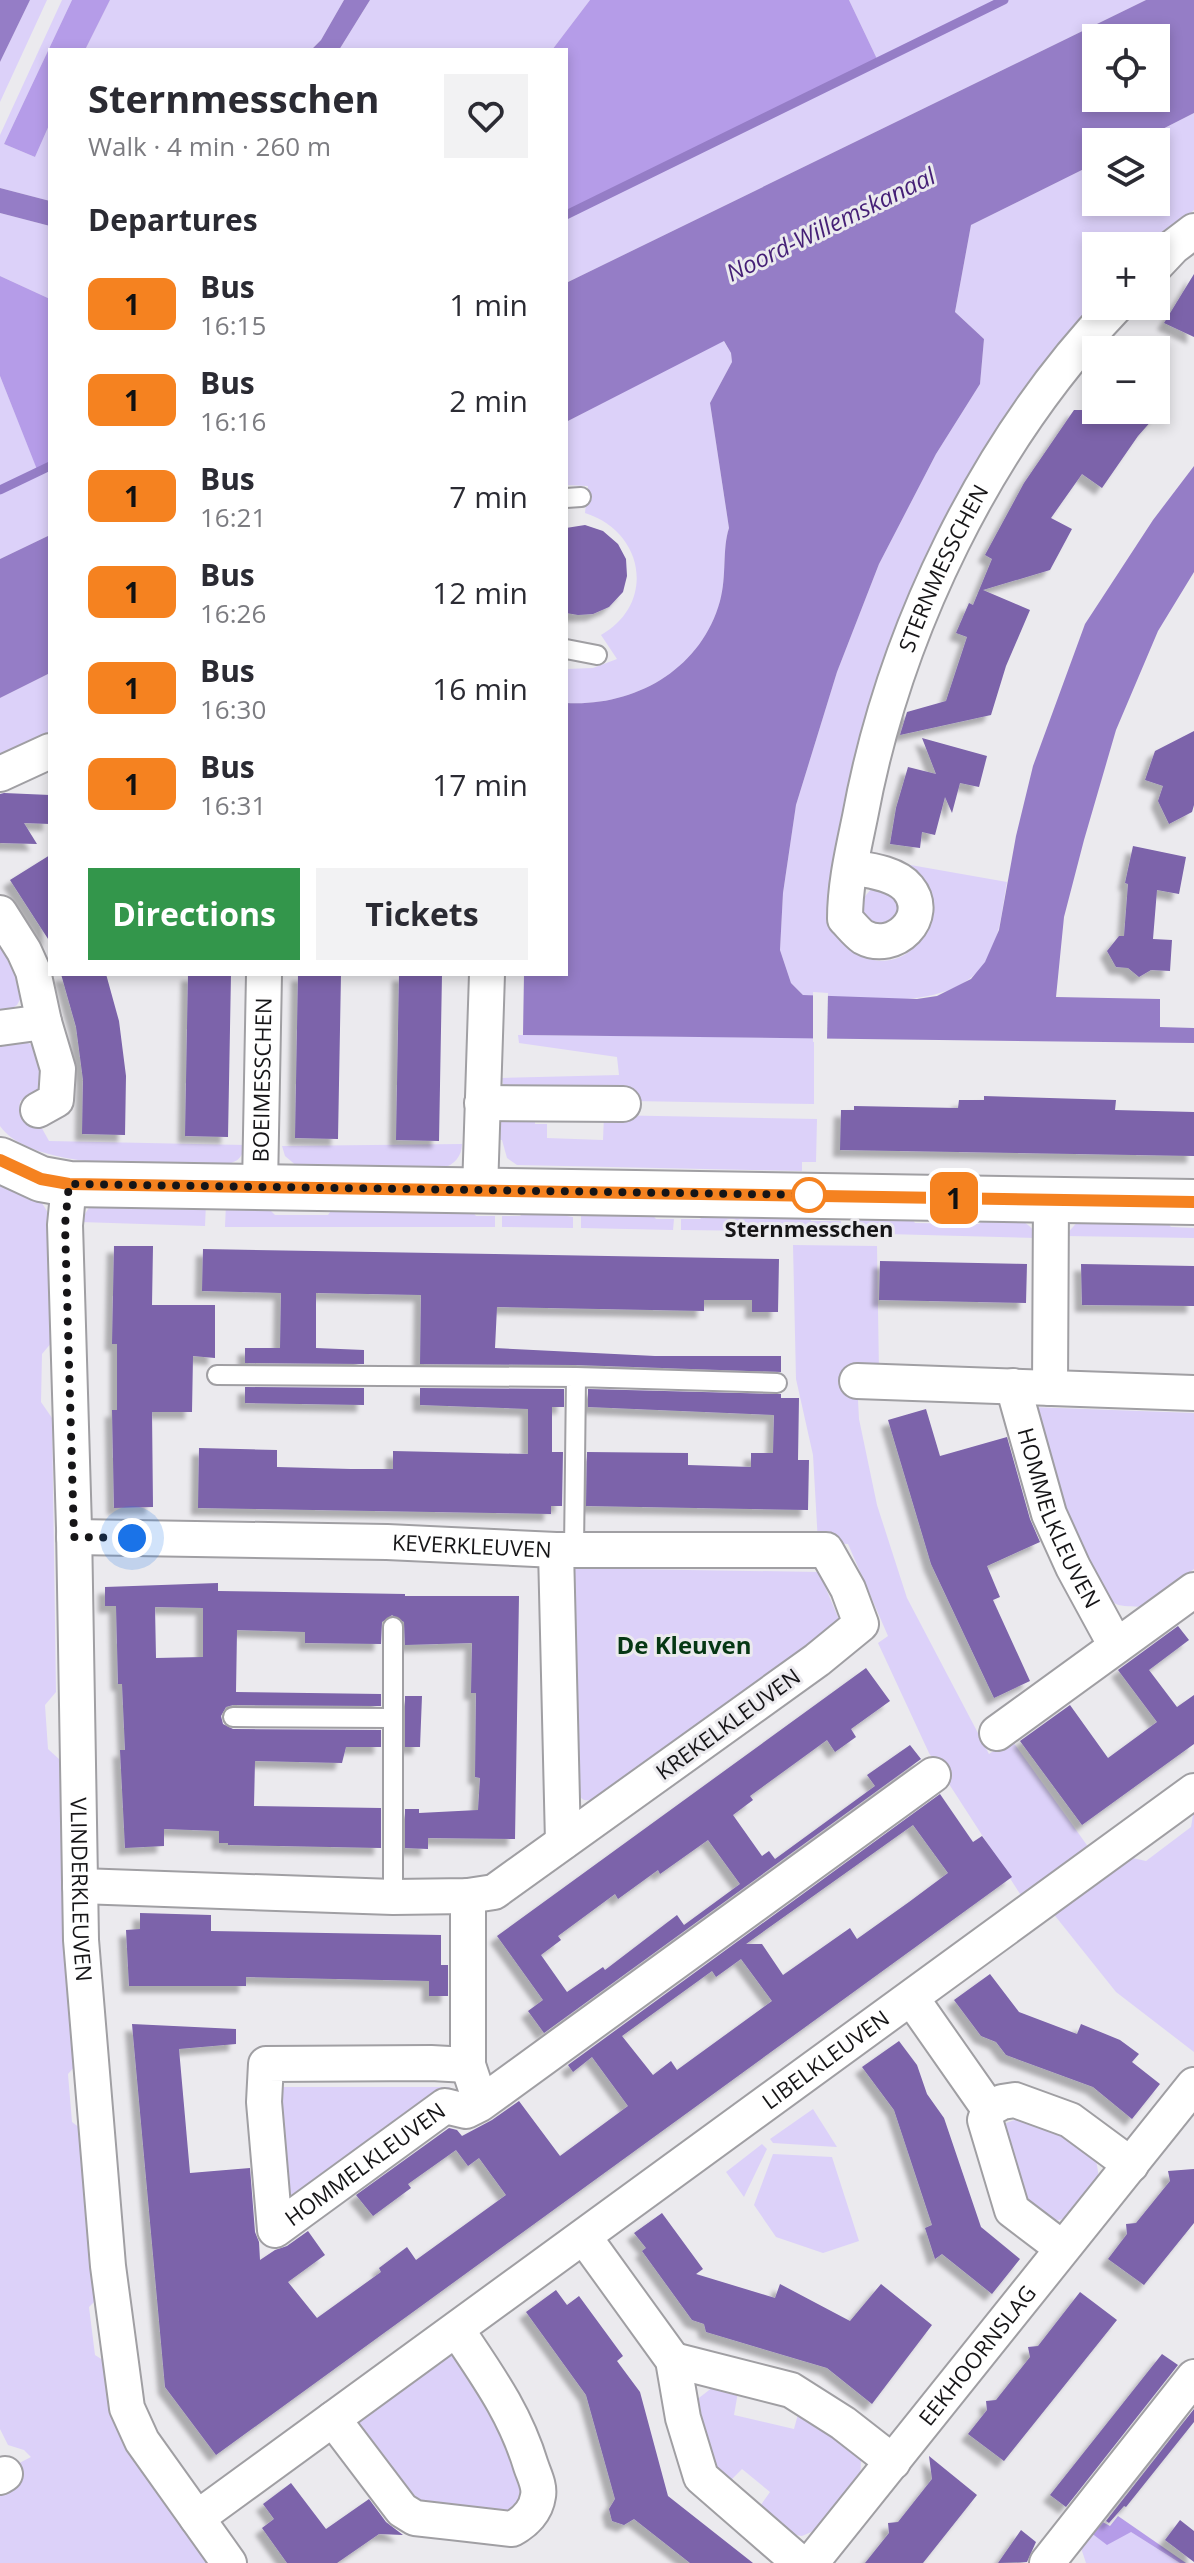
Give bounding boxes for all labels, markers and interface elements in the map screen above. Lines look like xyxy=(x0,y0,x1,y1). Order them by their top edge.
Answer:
map controls xyxy=(1082,24,1170,424)
button: locate xyxy=(1082,24,1170,112)
text: Sternmesschen xyxy=(88,72,380,124)
button: heart xyxy=(444,74,528,158)
text: Walk · 4 min · 260 m xyxy=(88,128,331,164)
button: layers xyxy=(1082,128,1170,216)
water label: Noord-Willemskanaal xyxy=(720,158,941,289)
text: Departures xyxy=(88,199,258,240)
button: + xyxy=(1082,232,1170,320)
text: Bus xyxy=(200,266,255,307)
text: 1 min xyxy=(449,284,528,325)
text: 1 xyxy=(124,285,140,323)
text: 16:15 xyxy=(200,307,266,343)
button: − xyxy=(1082,336,1170,424)
text: Bus xyxy=(200,362,255,403)
text: 2 min xyxy=(449,380,528,421)
text: 1 xyxy=(124,381,140,419)
text: 16:16 xyxy=(200,403,266,439)
text: Bus xyxy=(200,458,255,499)
text: 7 min xyxy=(449,476,528,517)
text: 1 xyxy=(124,477,140,515)
street label: STERNMESSCHEN xyxy=(891,479,994,656)
text: 16:21 xyxy=(200,499,266,535)
text: Bus xyxy=(200,554,255,595)
text: 12 min xyxy=(432,572,528,613)
text: 1 xyxy=(124,573,140,611)
text: 16:26 xyxy=(200,595,266,631)
text: Bus xyxy=(200,650,255,691)
text: 16 min xyxy=(432,668,528,709)
text: 1 xyxy=(124,669,140,707)
text: 16:30 xyxy=(200,691,266,727)
text: Bus xyxy=(200,746,255,787)
text: 17 min xyxy=(432,764,528,805)
text: 1 xyxy=(124,765,140,803)
text: 16:31 xyxy=(200,787,266,823)
button: Directions xyxy=(88,868,300,960)
button: Tickets xyxy=(316,868,528,960)
street label: BOEIMESSCHEN xyxy=(244,997,278,1163)
line badge: 1 xyxy=(928,1172,980,1224)
marker: Sternmesschen xyxy=(792,1178,826,1212)
text: 1 xyxy=(946,1179,962,1217)
place label: Sternmesschen xyxy=(725,1213,893,1243)
street label: HOMMELKLEUVEN xyxy=(1011,1424,1108,1613)
your location xyxy=(112,1518,152,1558)
street label: KEVERKLEUVEN xyxy=(391,1526,552,1564)
district label: De Kleuven xyxy=(617,1628,752,1661)
street label: KREKELKLEUVEN xyxy=(649,1661,806,1786)
street label: VLINDERKLEUVEN xyxy=(65,1797,100,1983)
street label: LIBELKLEUVEN xyxy=(755,2002,895,2115)
street label: HOMMELKLEUVEN xyxy=(278,2095,451,2232)
street label: EEKHOORNSLAG xyxy=(911,2278,1042,2431)

